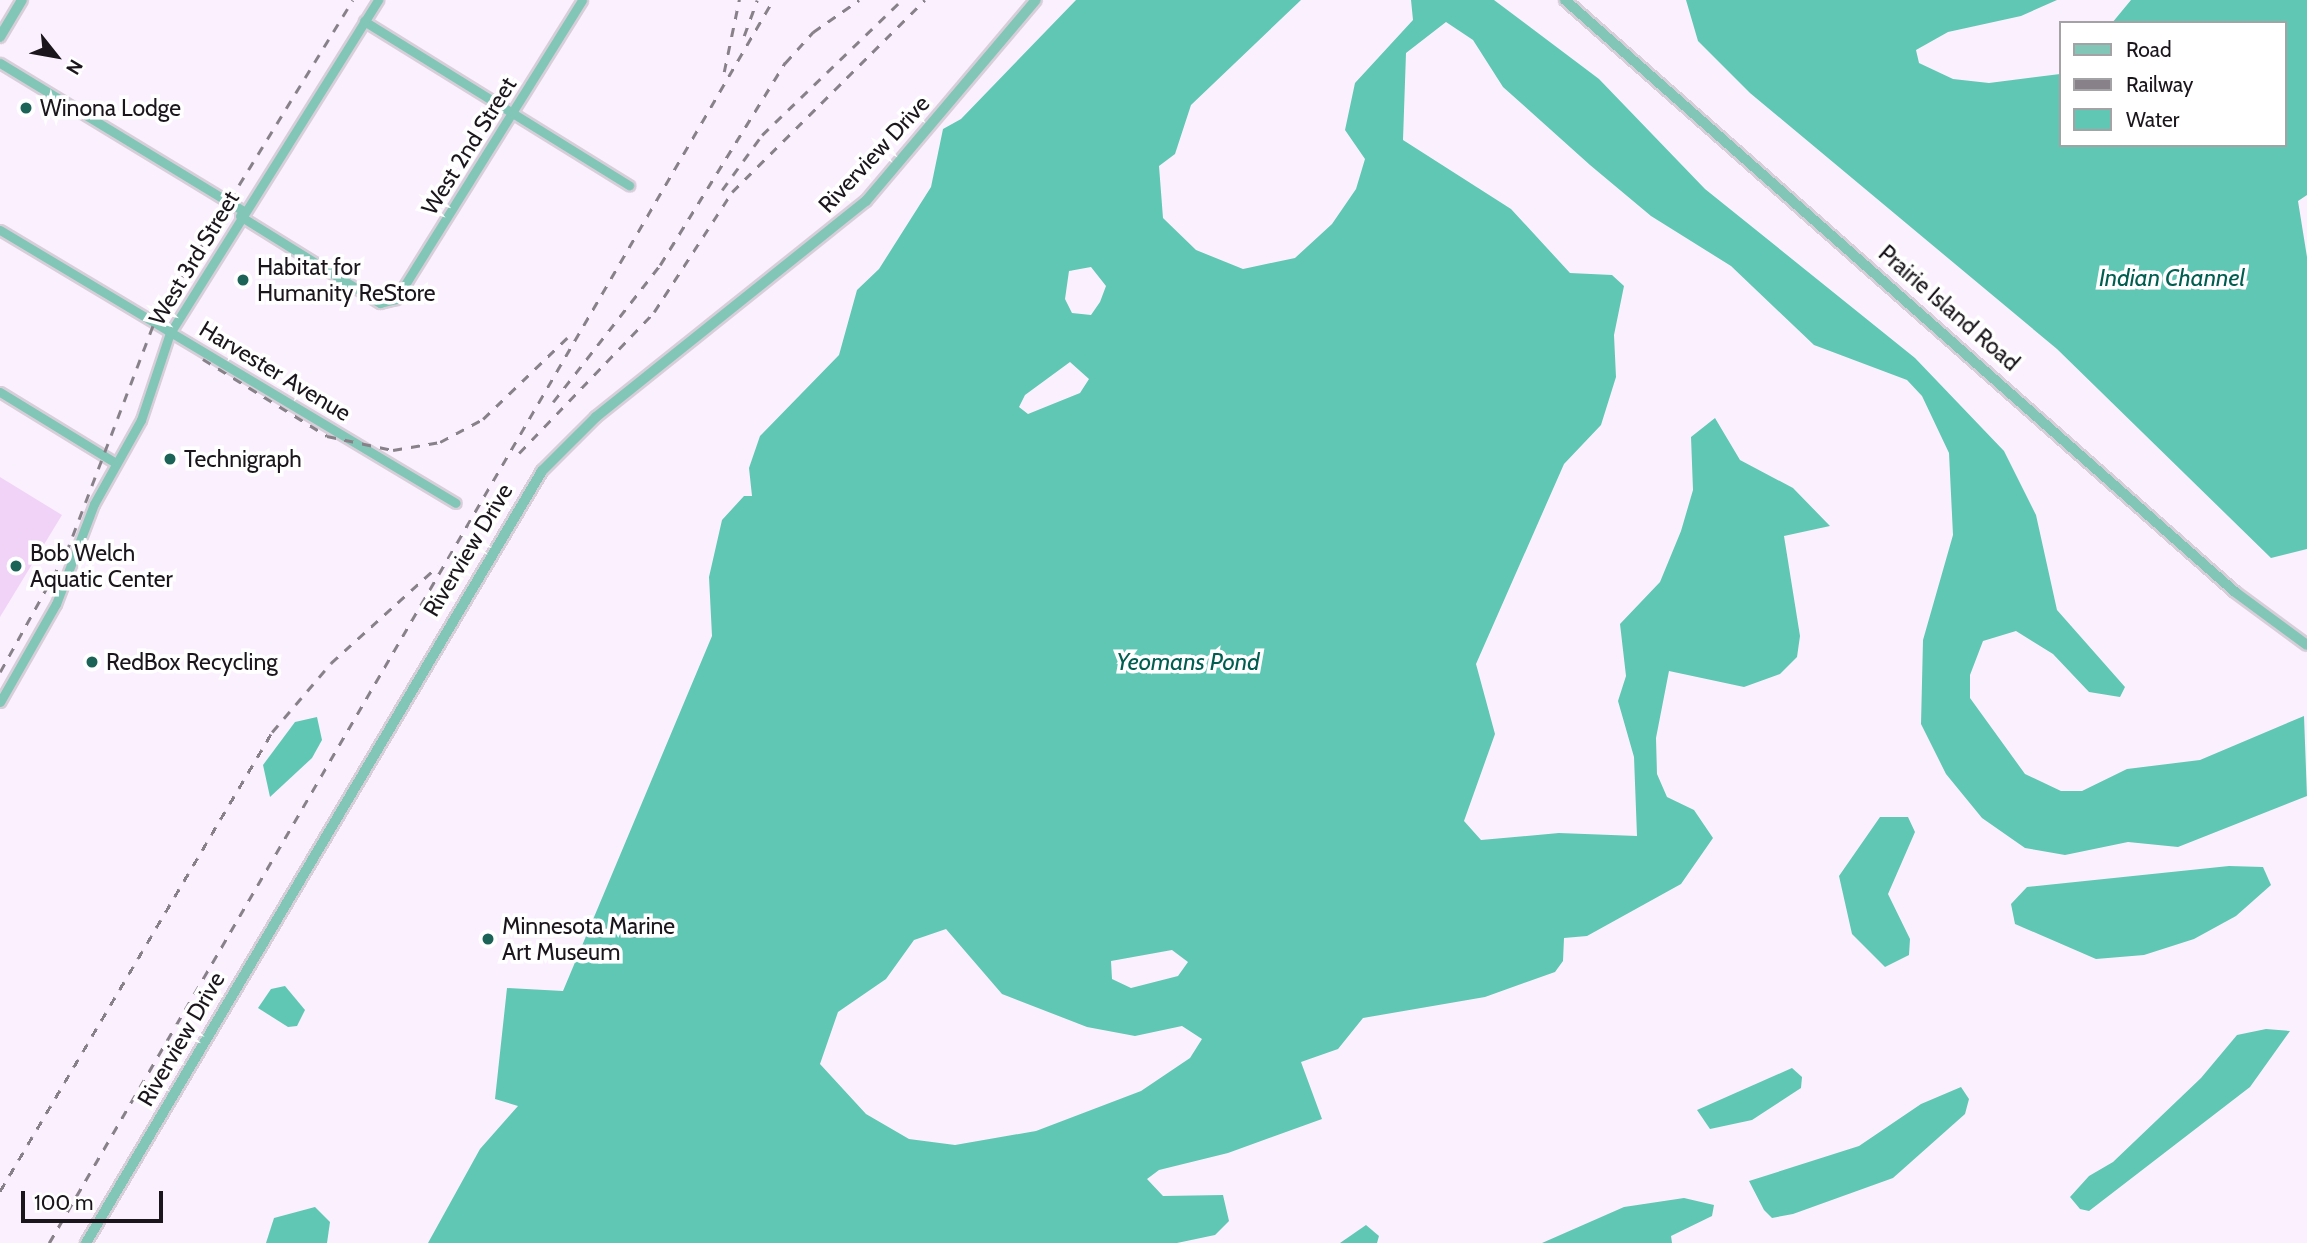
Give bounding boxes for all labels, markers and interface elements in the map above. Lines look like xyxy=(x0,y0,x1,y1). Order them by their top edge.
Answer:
north arrow xyxy=(21,21,91,91)
legend xyxy=(2058,21,2286,147)
text: Road xyxy=(2126,37,2172,62)
text: N xyxy=(61,55,88,79)
street label: West 2nd Street xyxy=(416,72,522,220)
text: Railway xyxy=(2126,72,2193,97)
street label: Riverview Drive xyxy=(813,90,935,218)
place label: Winona Lodge xyxy=(40,94,181,122)
marker: Winona Lodge xyxy=(18,100,34,116)
text: Water xyxy=(2126,107,2179,132)
street label: West 3rd Street xyxy=(143,186,245,330)
street label: Prairie Island Road xyxy=(1873,239,2025,377)
place label: Habitat for Humanity ReStore xyxy=(257,253,436,307)
water label: Indian Channel xyxy=(2099,264,2245,292)
marker: Habitat for Humanity ReStore xyxy=(235,272,251,288)
street label: Harvester Avenue xyxy=(194,315,356,427)
place label: Technigraph xyxy=(184,445,302,473)
marker: Technigraph xyxy=(162,451,178,467)
street label: Riverview Drive xyxy=(418,479,518,621)
place label: Bob Welch Aquatic Center xyxy=(30,539,173,593)
marker: Bob Welch Aquatic Center xyxy=(8,558,24,574)
place label: RedBox Recycling xyxy=(106,648,278,676)
water label: Yeomans Pond xyxy=(1116,648,1260,676)
marker: RedBox Recycling xyxy=(84,654,100,670)
place label: Minnesota Marine Art Museum xyxy=(502,912,675,966)
marker: Minnesota Marine Art Museum xyxy=(480,931,496,947)
street label: Riverview Drive xyxy=(132,967,230,1111)
scale bar xyxy=(24,1176,166,1220)
text: 100 m xyxy=(34,1190,93,1215)

